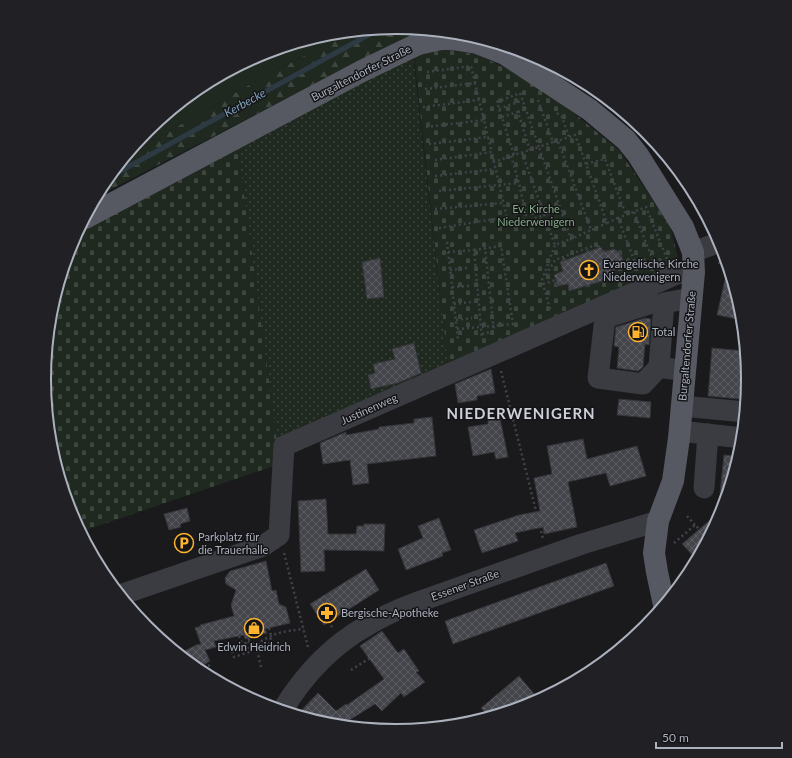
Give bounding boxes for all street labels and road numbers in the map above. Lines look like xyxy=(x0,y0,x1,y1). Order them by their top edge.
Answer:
street label: Burgaltendorfer Straße xyxy=(309,42,413,103)
street label: Burgaltendorfer Straße xyxy=(675,290,698,401)
street label: Justinenweg xyxy=(339,390,399,427)
street label: Essener Straße xyxy=(429,566,501,603)

